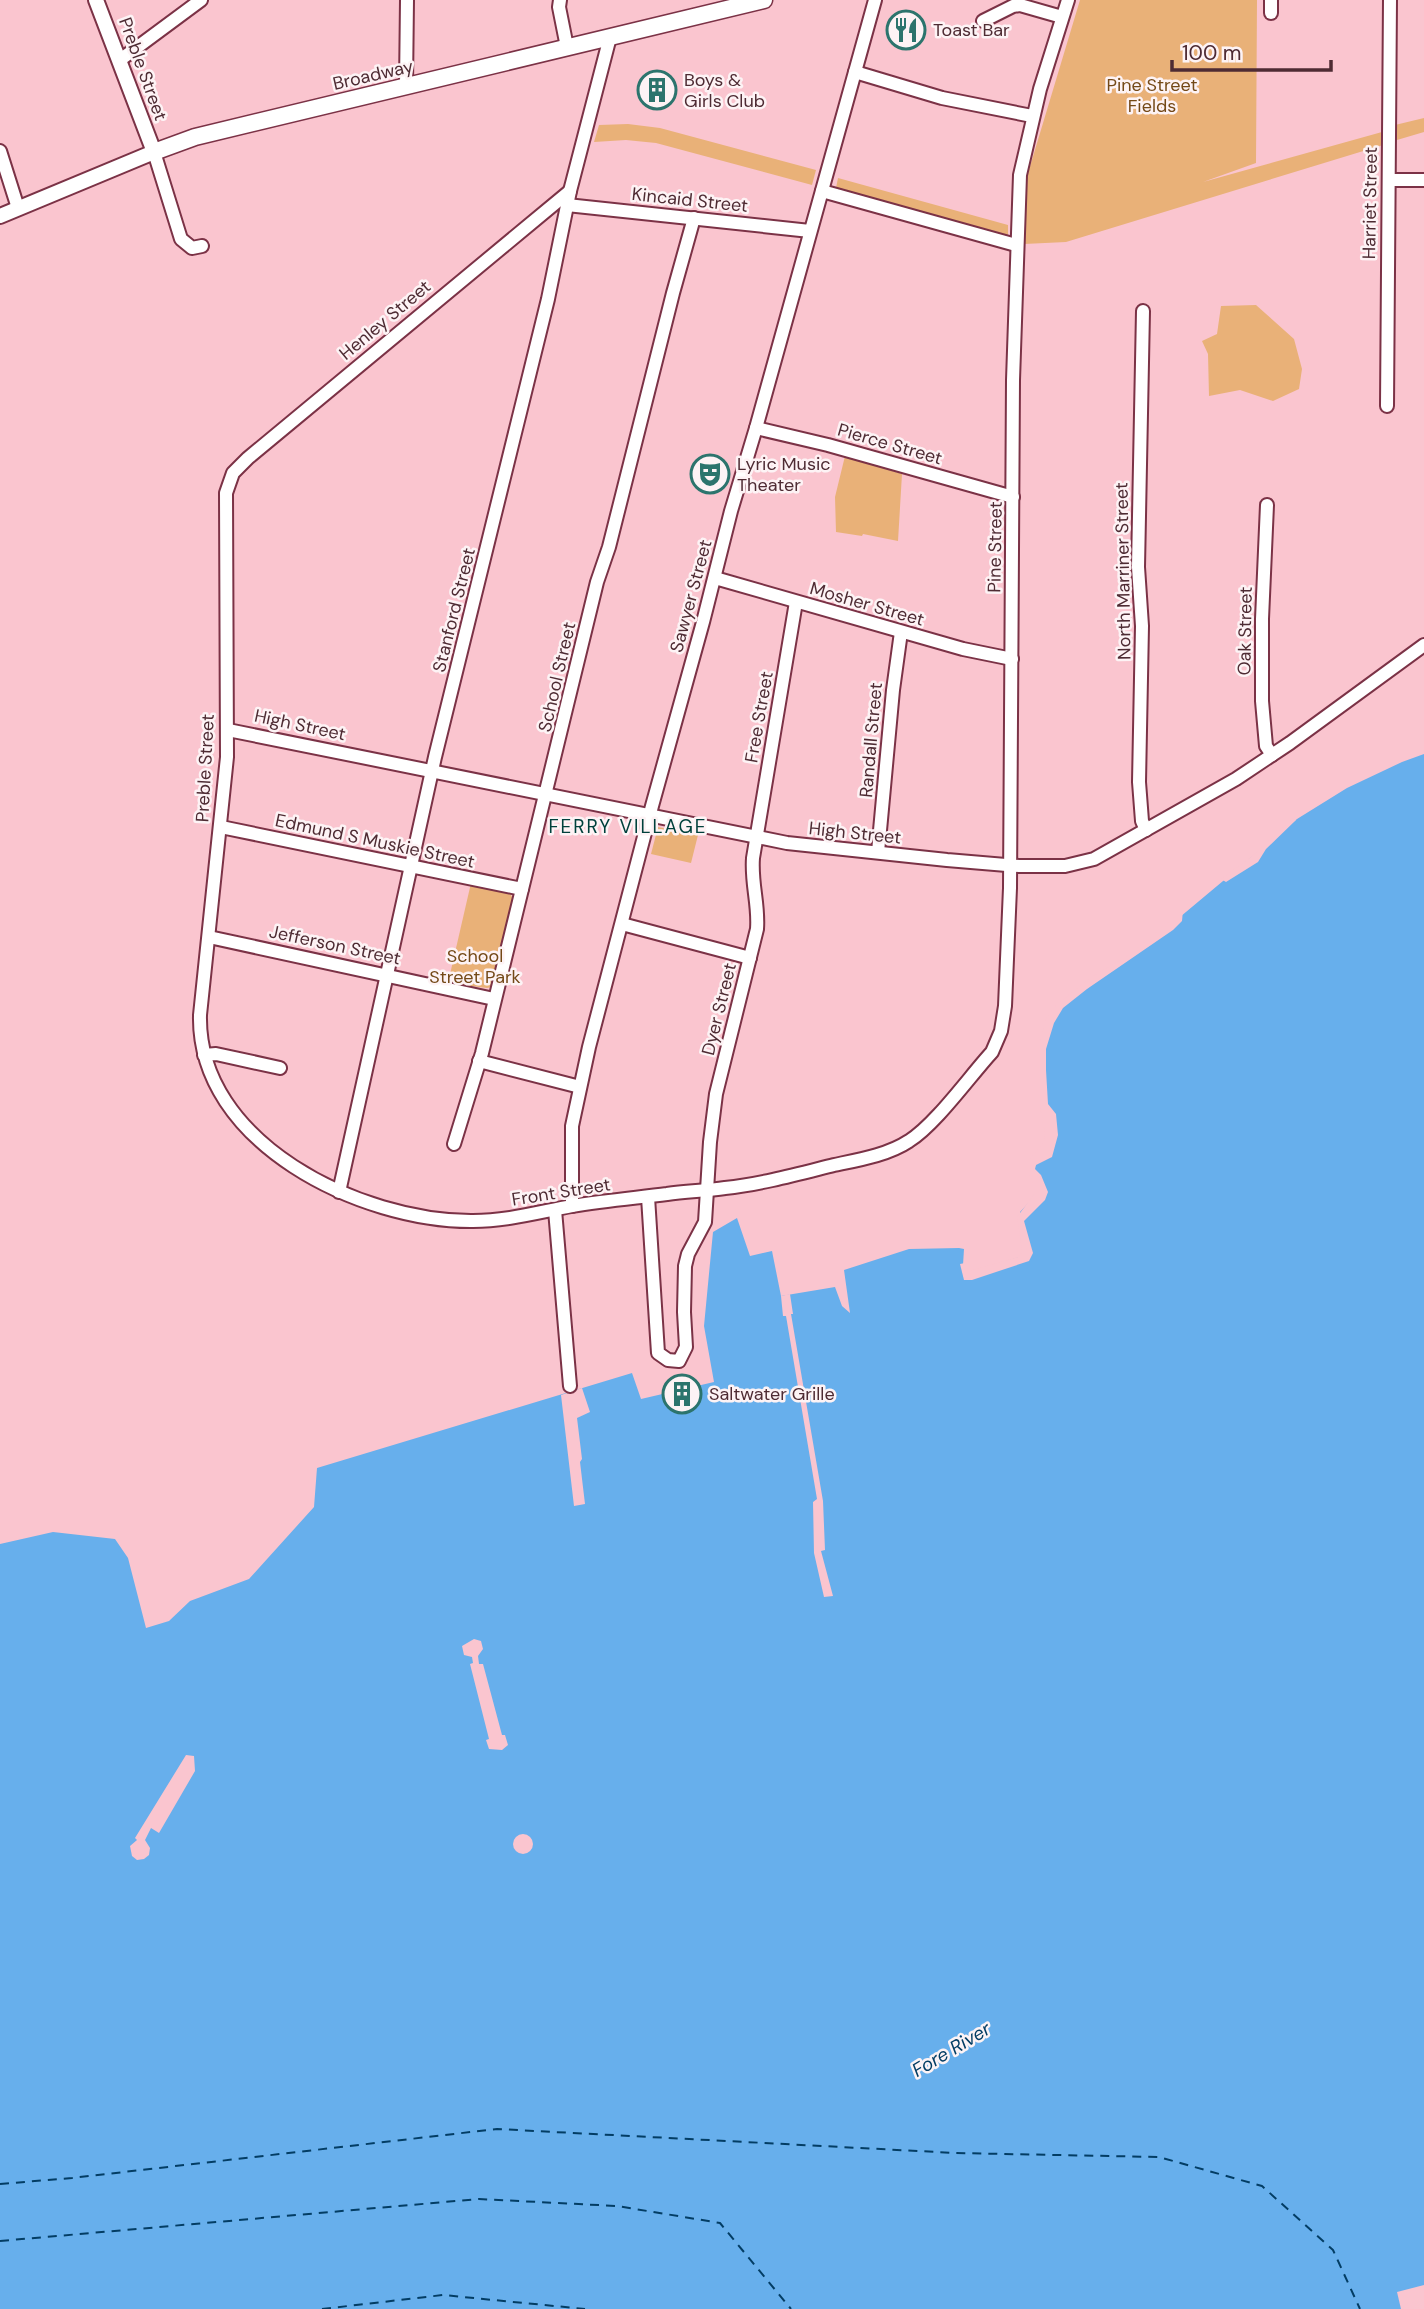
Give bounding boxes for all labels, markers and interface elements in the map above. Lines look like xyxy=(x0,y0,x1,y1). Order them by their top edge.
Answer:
restaurant icon: Toast Bar xyxy=(885,9,927,51)
street label: Preble Street xyxy=(113,14,173,124)
place label: Toast Bar xyxy=(933,18,1010,42)
scale bar xyxy=(1172,28,1331,72)
text: 100 m xyxy=(1182,39,1242,67)
street label: Broadway xyxy=(330,54,416,96)
place label: Boys & Girls Club xyxy=(684,68,765,113)
building icon: Boys & Girls Club xyxy=(636,69,678,111)
park label: Pine Street Fields xyxy=(1106,73,1198,118)
street label: Harriet Street xyxy=(1357,147,1383,259)
street label: Kincaid Street xyxy=(631,182,749,218)
street label: Henley Street xyxy=(334,275,436,365)
street label: Pierce Street xyxy=(835,418,945,470)
place label: Lyric Music Theater xyxy=(737,452,831,497)
theatre icon: Lyric Music Theater xyxy=(689,453,731,495)
street label: North Marriner Street xyxy=(1109,482,1137,660)
street label: Pine Street xyxy=(982,501,1008,593)
street label: Sawyer Street xyxy=(664,537,718,655)
street label: Stanford Street xyxy=(427,545,481,675)
street label: Mosher Street xyxy=(807,576,927,632)
street label: Oak Street xyxy=(1232,586,1258,676)
street label: School Street xyxy=(533,620,581,734)
street label: Free Street xyxy=(739,670,779,764)
street label: Randall Street xyxy=(854,681,888,799)
street label: High Street xyxy=(252,704,348,746)
street label: Preble Street xyxy=(190,713,220,823)
street label: Edmund S Muskie Street xyxy=(273,808,477,874)
district label: FERRY VILLAGE xyxy=(548,814,708,839)
street label: High Street xyxy=(808,816,902,850)
street label: Jefferson Street xyxy=(267,919,403,971)
park label: School Street Park xyxy=(429,944,521,989)
street label: Dyer Street xyxy=(696,960,742,1058)
street label: Front Street xyxy=(510,1172,612,1212)
building icon: Saltwater Grille xyxy=(661,1373,703,1415)
place label: Saltwater Grille xyxy=(709,1382,835,1406)
water label: Fore River xyxy=(907,2016,996,2083)

